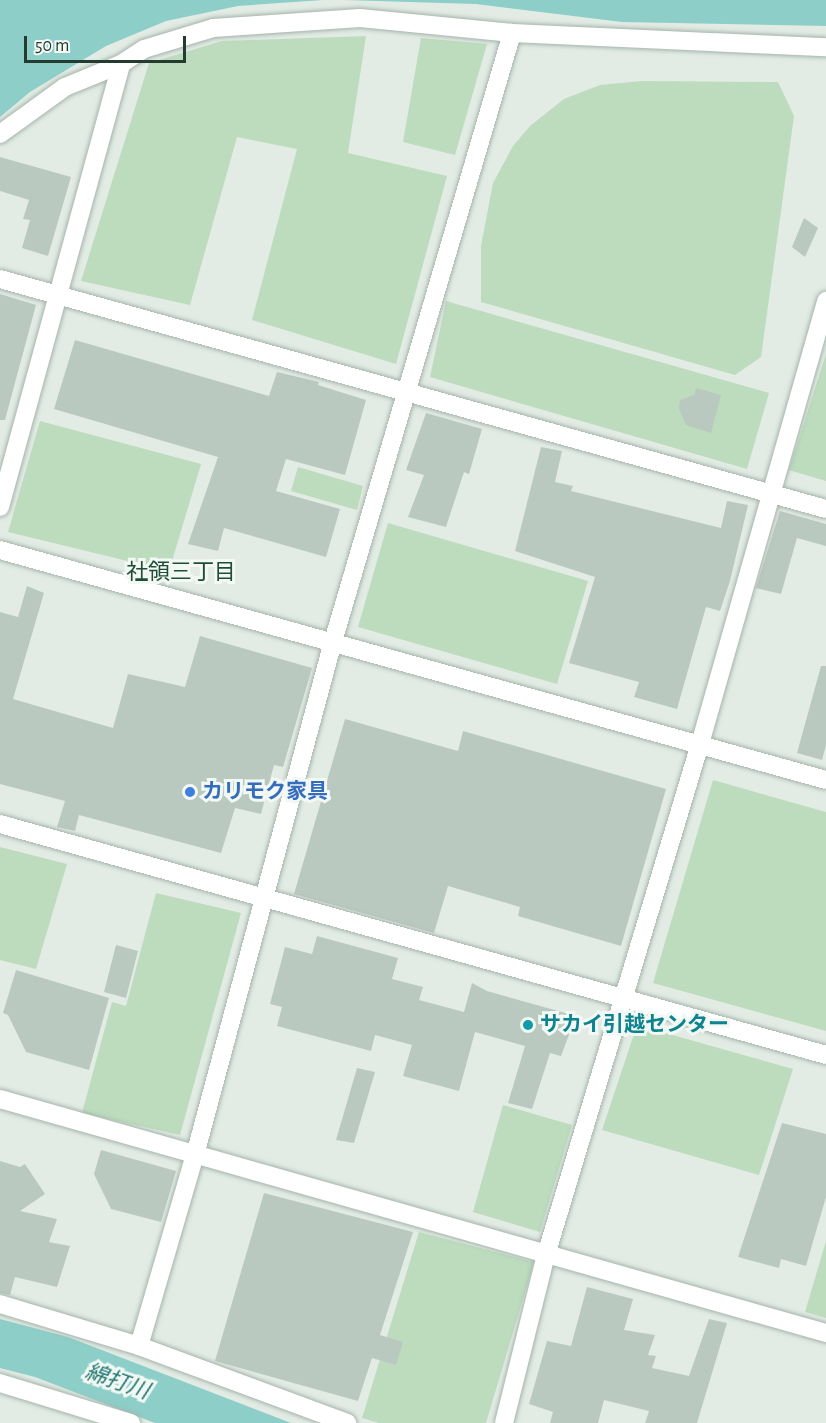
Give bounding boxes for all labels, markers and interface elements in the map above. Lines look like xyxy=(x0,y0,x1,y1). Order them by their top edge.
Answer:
scale bar xyxy=(27,24,189,62)
text: 50 m xyxy=(35,37,69,55)
district label: 社領三丁目 xyxy=(126,560,236,586)
place label: カリモク家具 xyxy=(202,779,328,805)
marker: カリモク家具 xyxy=(183,785,197,799)
place label: サカイ引越センター xyxy=(540,1012,729,1038)
marker: サカイ引越センター xyxy=(521,1018,535,1032)
water label: 綿打川 xyxy=(82,1359,152,1405)

